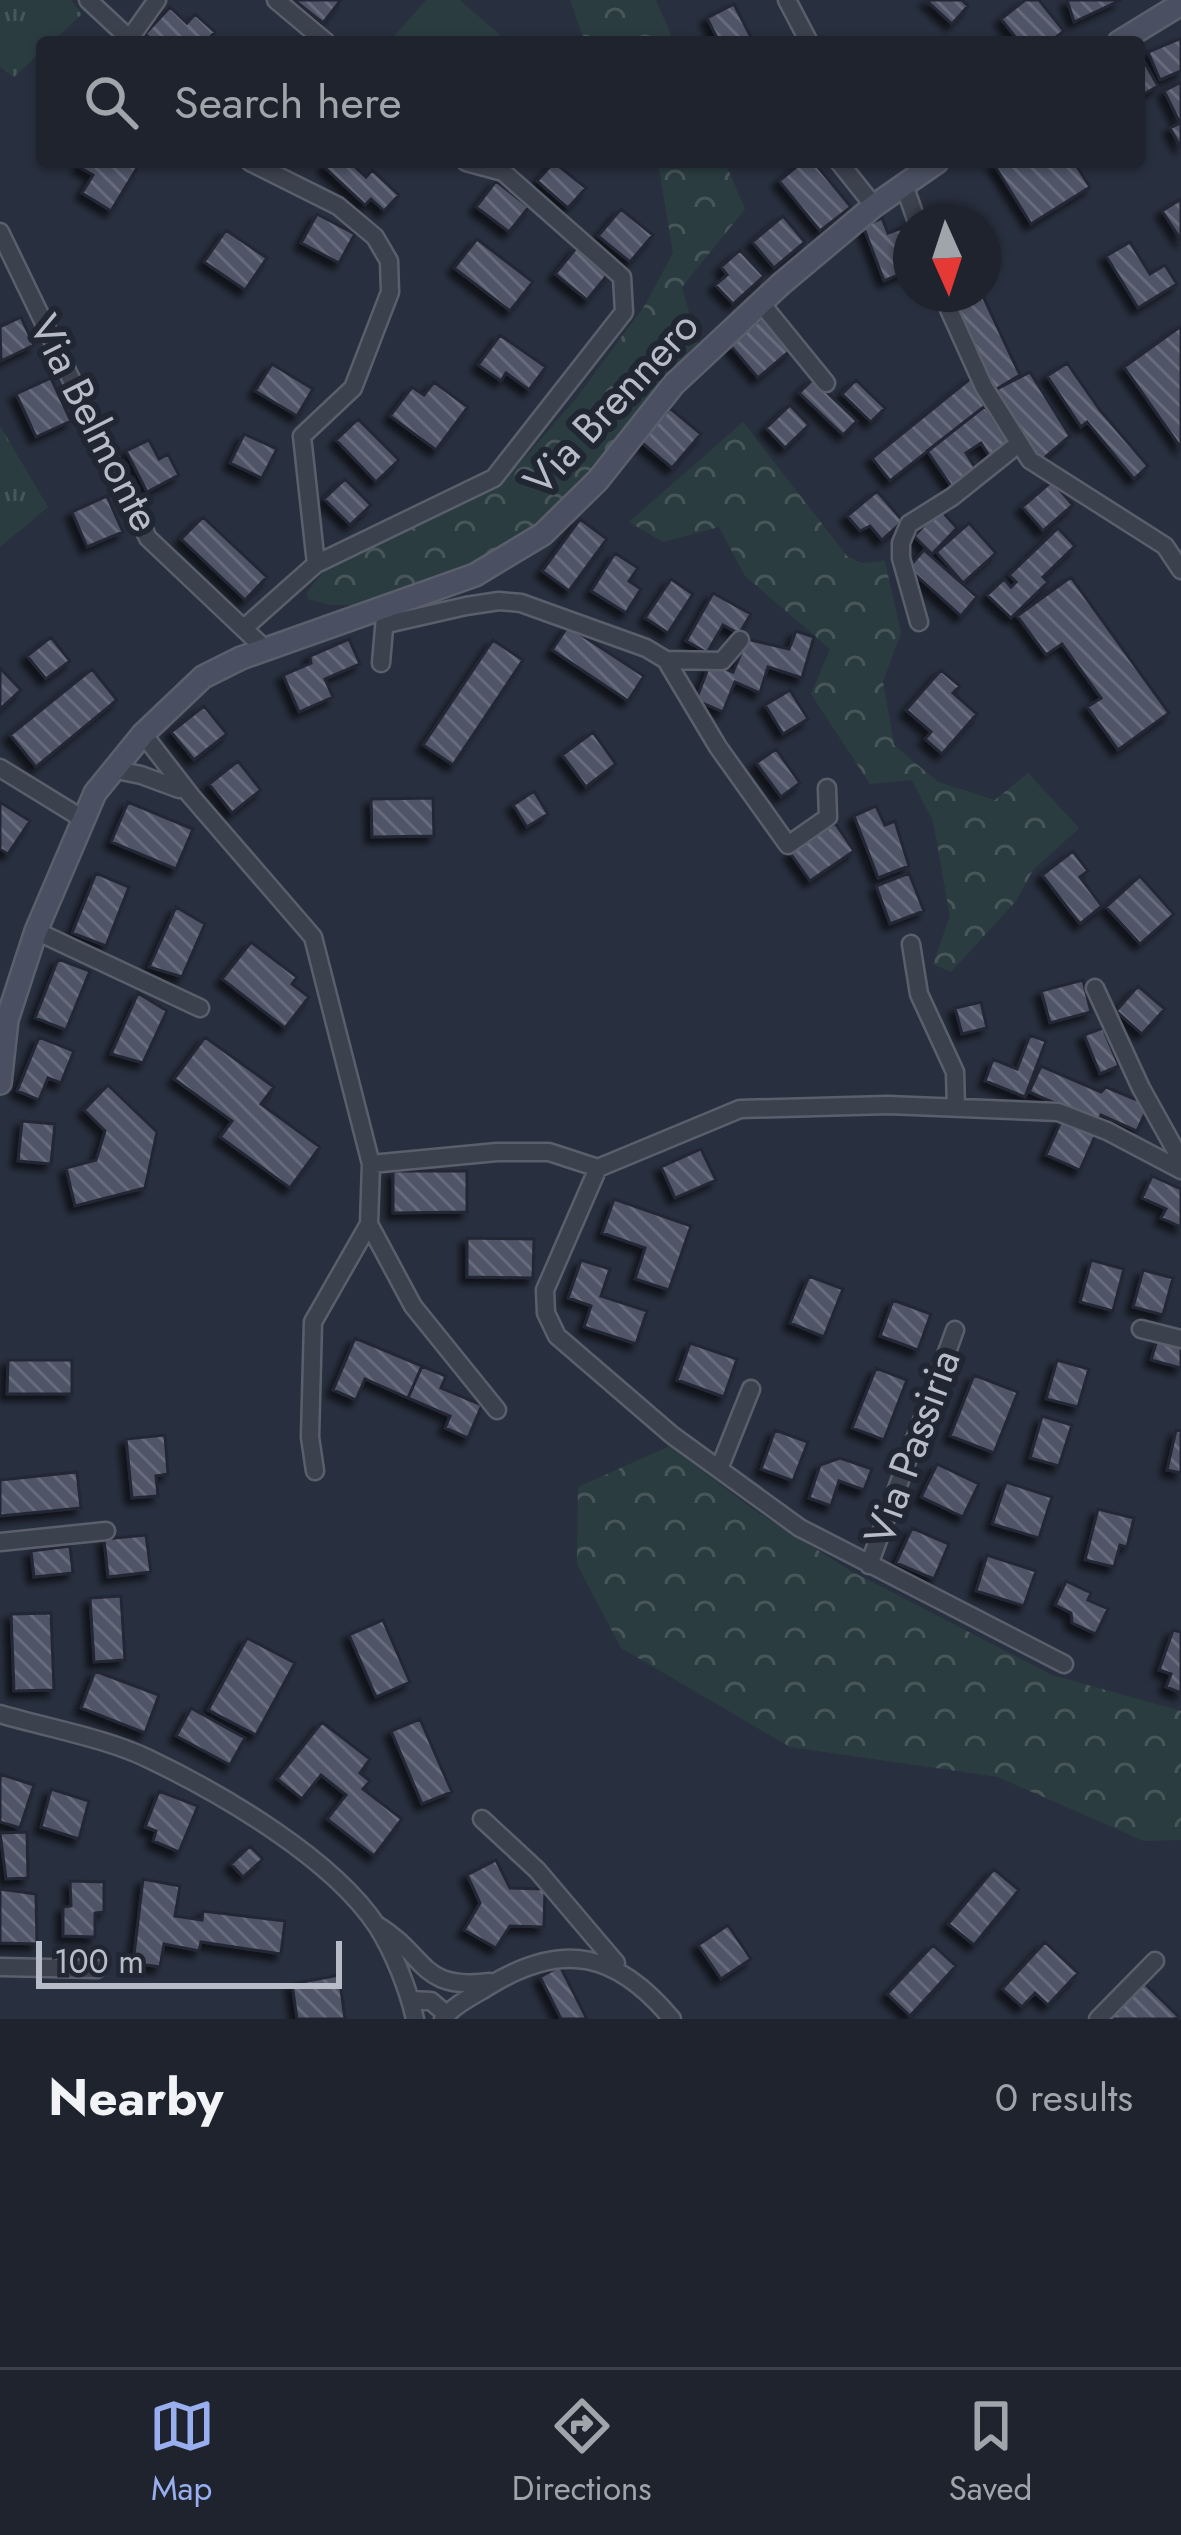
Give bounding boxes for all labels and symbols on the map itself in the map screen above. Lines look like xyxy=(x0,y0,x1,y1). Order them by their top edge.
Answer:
north arrow xyxy=(893,204,1001,312)
street label: Via Brennero xyxy=(509,297,713,509)
street label: Via Belmonte xyxy=(14,304,176,542)
street label: Via Passiria xyxy=(849,1341,975,1553)
scale bar xyxy=(36,1935,342,1988)

